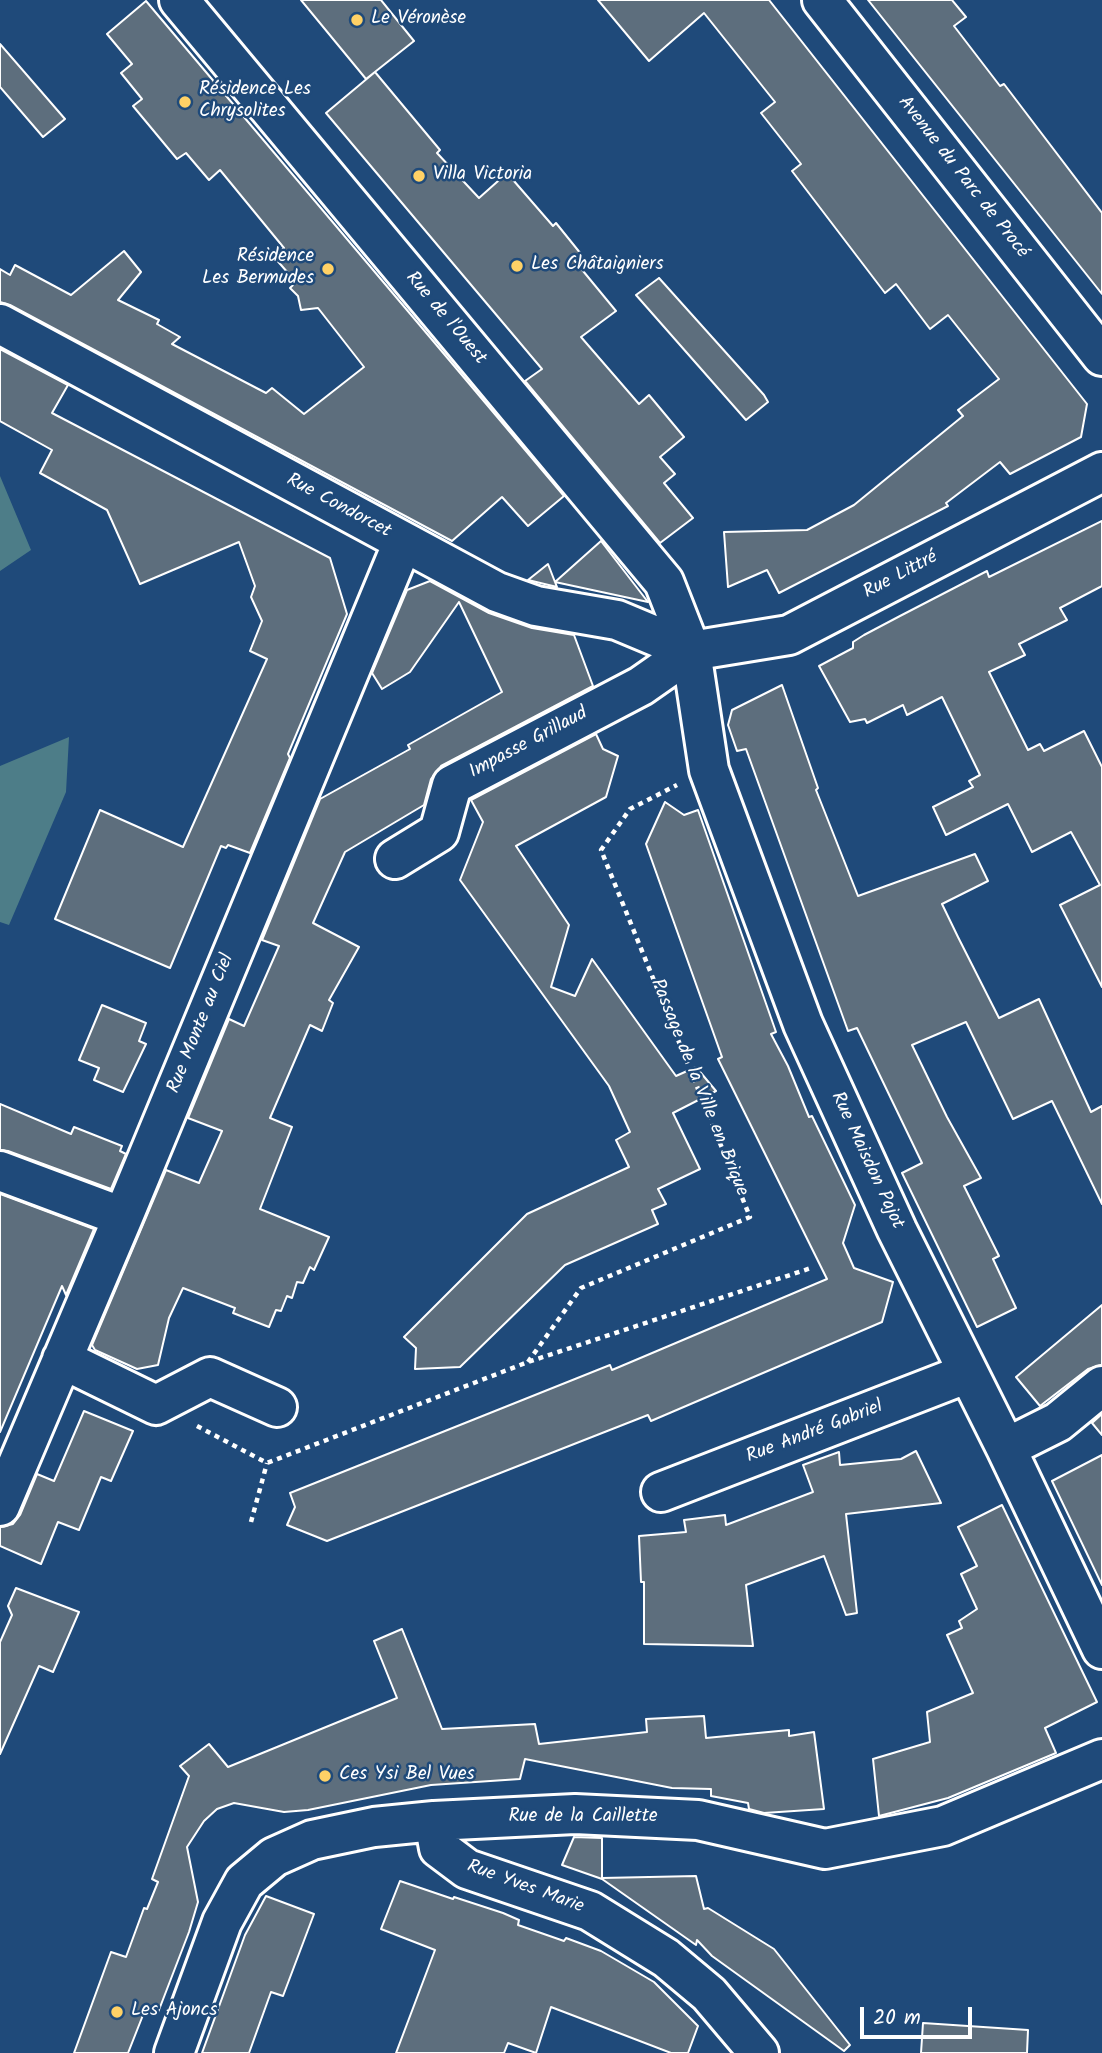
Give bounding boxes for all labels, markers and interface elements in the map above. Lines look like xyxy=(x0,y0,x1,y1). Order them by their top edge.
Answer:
place label: Le Véronèse xyxy=(371,9,466,31)
marker: Le Véronèse xyxy=(349,12,365,28)
place label: Résidence Les Chrysolites xyxy=(199,80,311,124)
street label: Avenue du Parc de Procé xyxy=(892,93,1032,263)
marker: Résidence Les Chrysolites xyxy=(177,94,193,110)
place label: Villa Victoria xyxy=(433,165,532,187)
marker: Villa Victoria xyxy=(411,168,427,184)
place label: Résidence Les Bermudes xyxy=(202,247,314,291)
place label: Les Châtaigniers xyxy=(531,255,664,277)
marker: Les Châtaigniers xyxy=(509,258,525,274)
marker: Résidence Les Bermudes xyxy=(320,261,336,277)
street label: Rue de l'Ouest xyxy=(400,268,490,370)
street label: Rue Condorcet xyxy=(282,470,394,544)
street label: Rue Littré xyxy=(860,547,942,605)
street label: Impasse Grillaud xyxy=(466,703,592,785)
street label: Rue Monte au Ciel xyxy=(164,951,240,1097)
street label: Passage de la Ville en Brique xyxy=(644,976,752,1200)
street label: Rue Maisdon Pajot xyxy=(824,1089,908,1233)
street label: Rue André Gabriel xyxy=(744,1397,886,1469)
place label: Ces Ysi Bel Vues xyxy=(339,1765,475,1787)
marker: Ces Ysi Bel Vues xyxy=(317,1768,333,1784)
street label: Rue de la Caillette xyxy=(508,1807,658,1829)
street label: Rue Yves Marie xyxy=(463,1856,587,1920)
scale bar xyxy=(864,1994,976,2038)
place label: Les Ajoncs xyxy=(131,2001,217,2023)
text: 20 m xyxy=(873,2002,921,2035)
marker: Les Ajoncs xyxy=(109,2004,125,2020)

